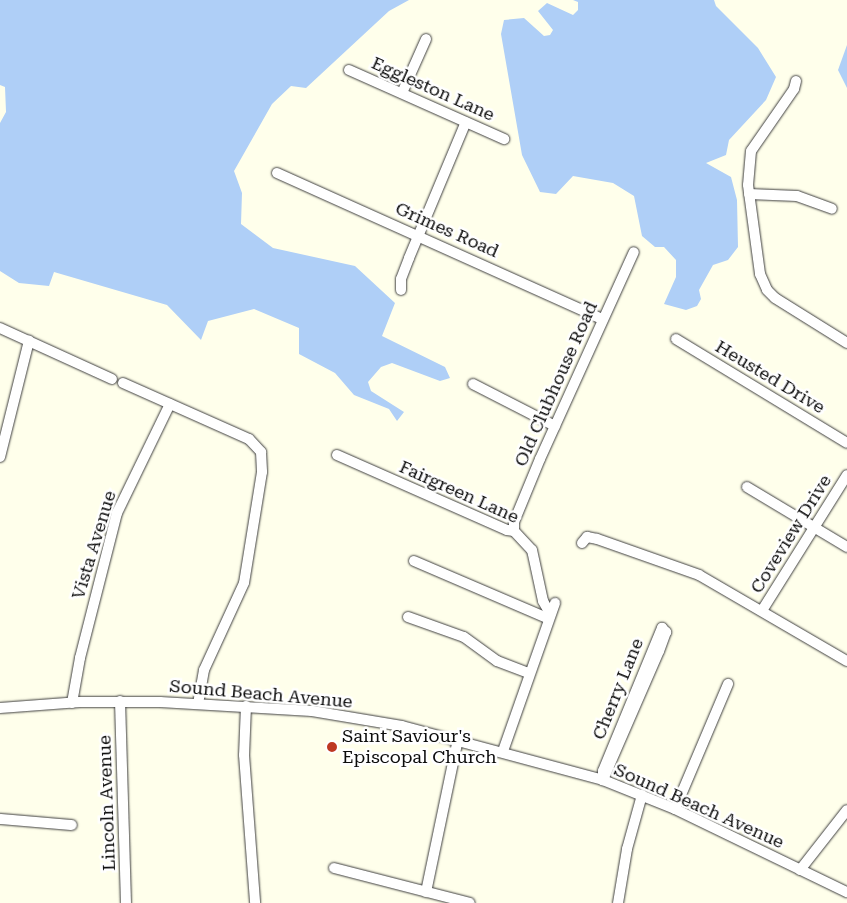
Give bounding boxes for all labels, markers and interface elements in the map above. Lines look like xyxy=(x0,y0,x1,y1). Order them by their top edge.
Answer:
street label: Eggleston Lane xyxy=(368,52,498,126)
street label: Grimes Road xyxy=(392,198,502,262)
street label: Old Clubhouse Road xyxy=(510,298,602,470)
street label: Heusted Drive xyxy=(711,336,829,418)
street label: Fairgreen Lane xyxy=(396,456,522,528)
street label: Coveview Drive xyxy=(746,471,836,597)
street label: Vista Avenue xyxy=(67,488,121,602)
street label: Cherry Lane xyxy=(588,635,648,743)
street label: Sound Beach Avenue xyxy=(169,675,353,713)
place label: Saint Saviour's Episcopal Church xyxy=(342,726,497,769)
street label: Lincoln Avenue xyxy=(94,735,120,871)
marker: Saint Saviour's Episcopal Church xyxy=(326,741,338,753)
street label: Sound Beach Avenue xyxy=(611,759,787,853)

